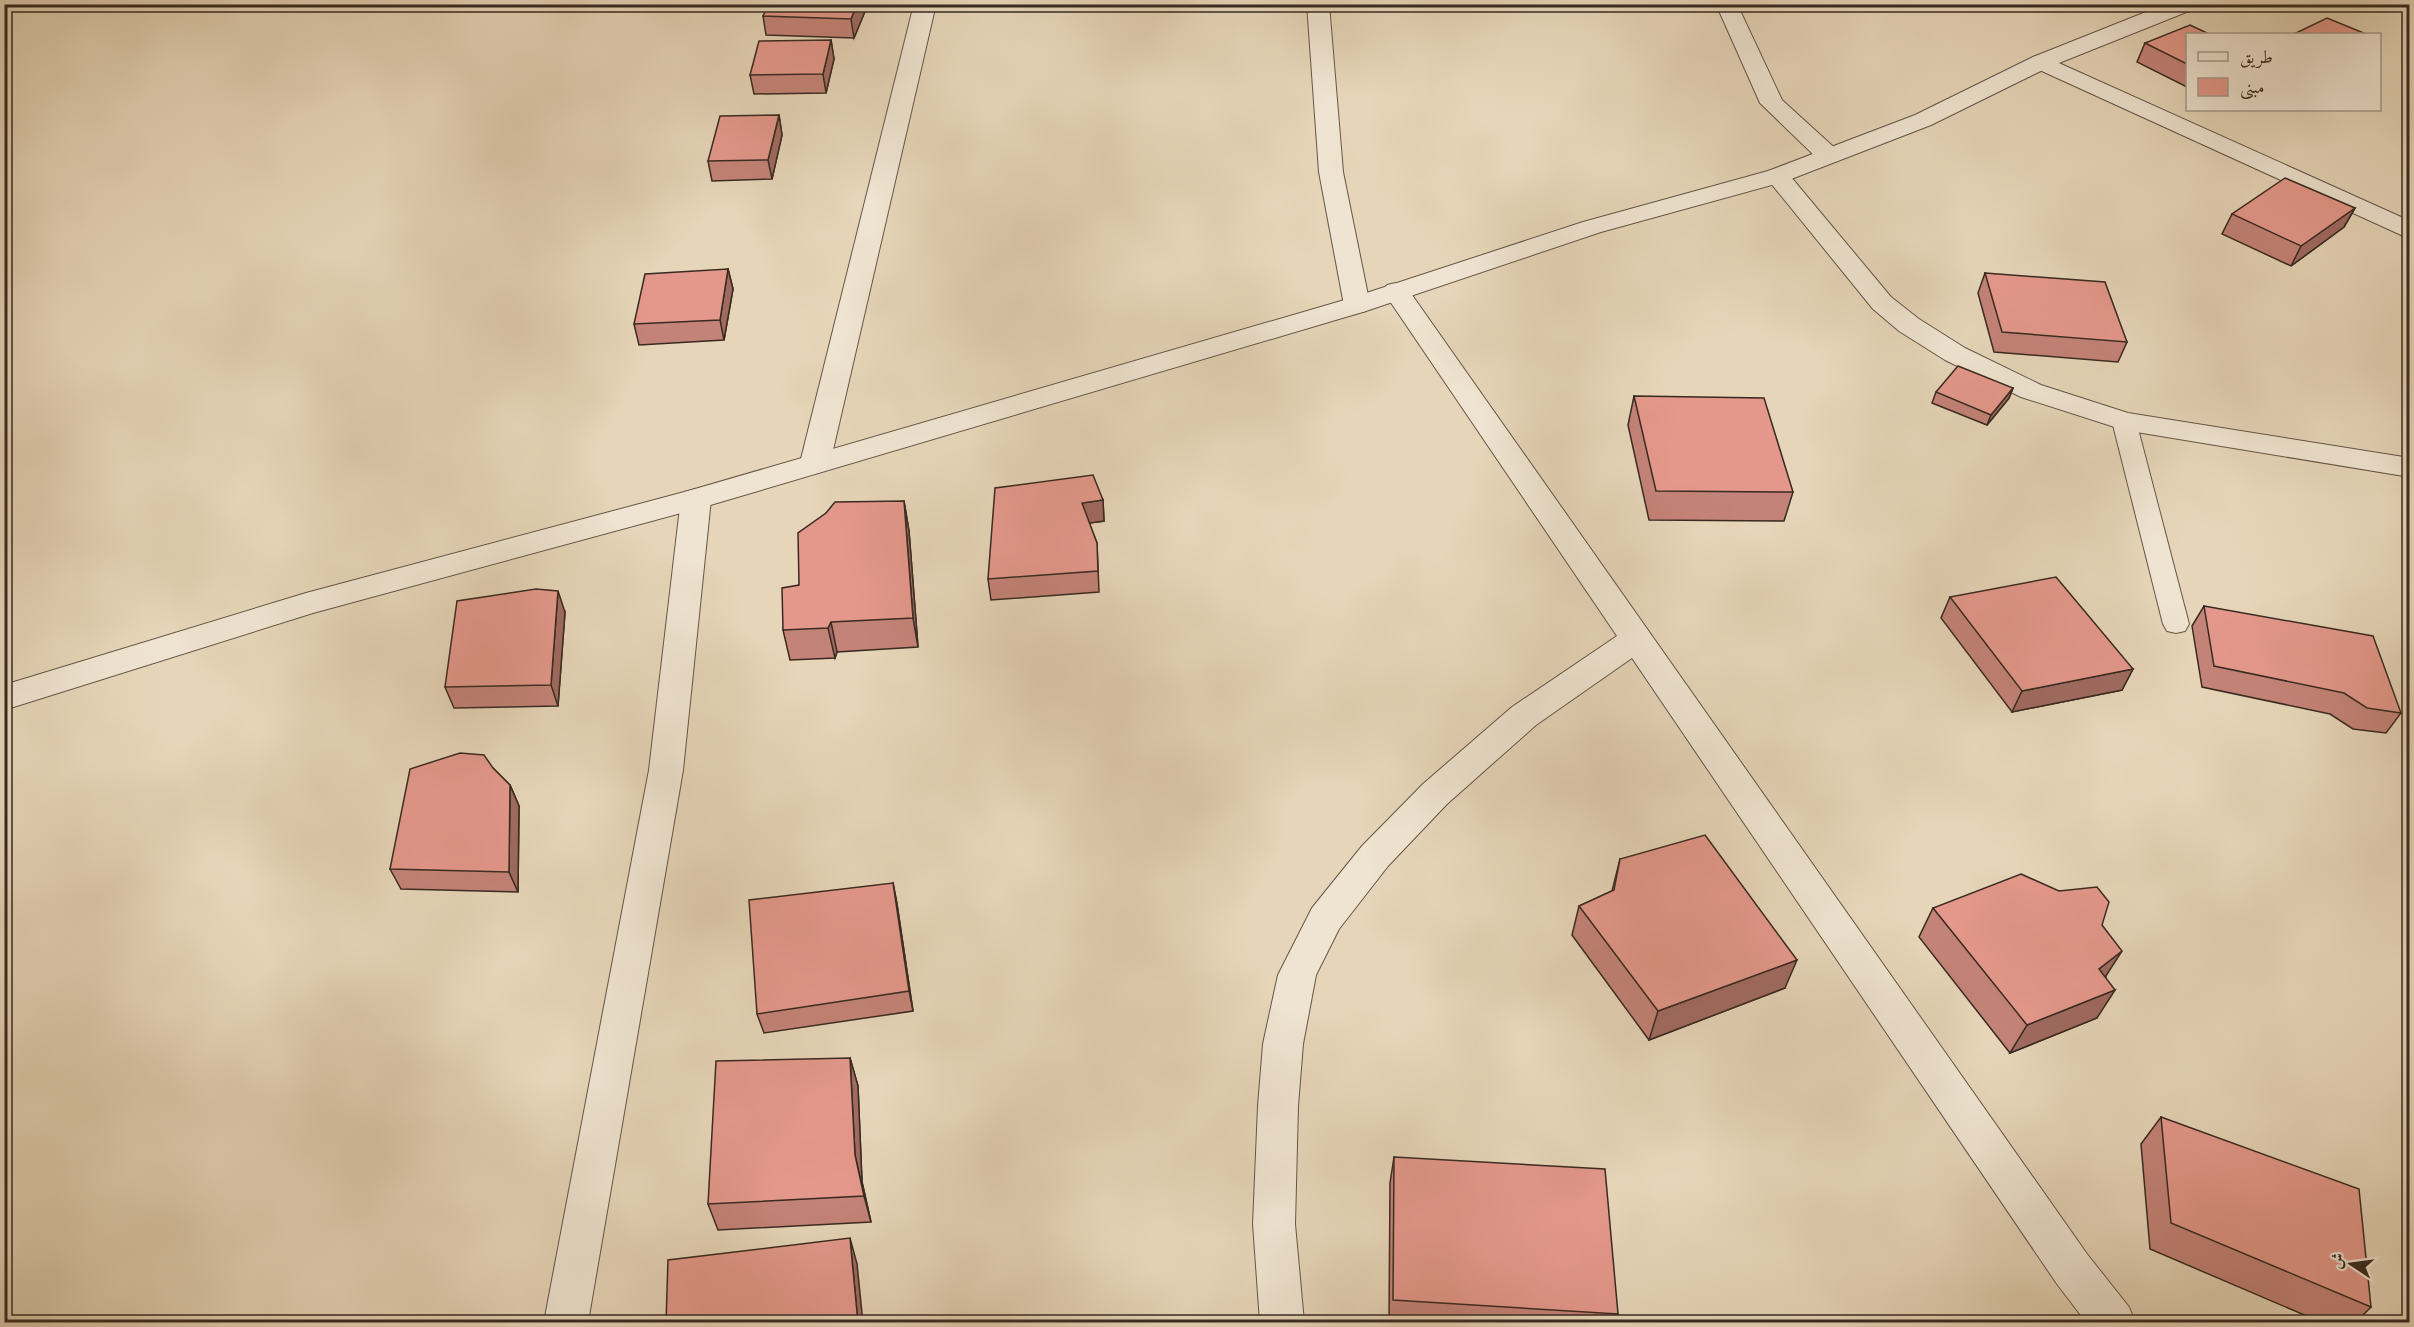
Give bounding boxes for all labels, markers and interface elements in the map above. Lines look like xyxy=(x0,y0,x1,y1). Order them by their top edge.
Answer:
legend xyxy=(2186,33,2381,111)
text: طريق xyxy=(2240,47,2273,69)
text: مبنى xyxy=(2240,77,2265,100)
north arrow xyxy=(2321,1234,2381,1294)
text: ش xyxy=(2326,1251,2349,1271)

